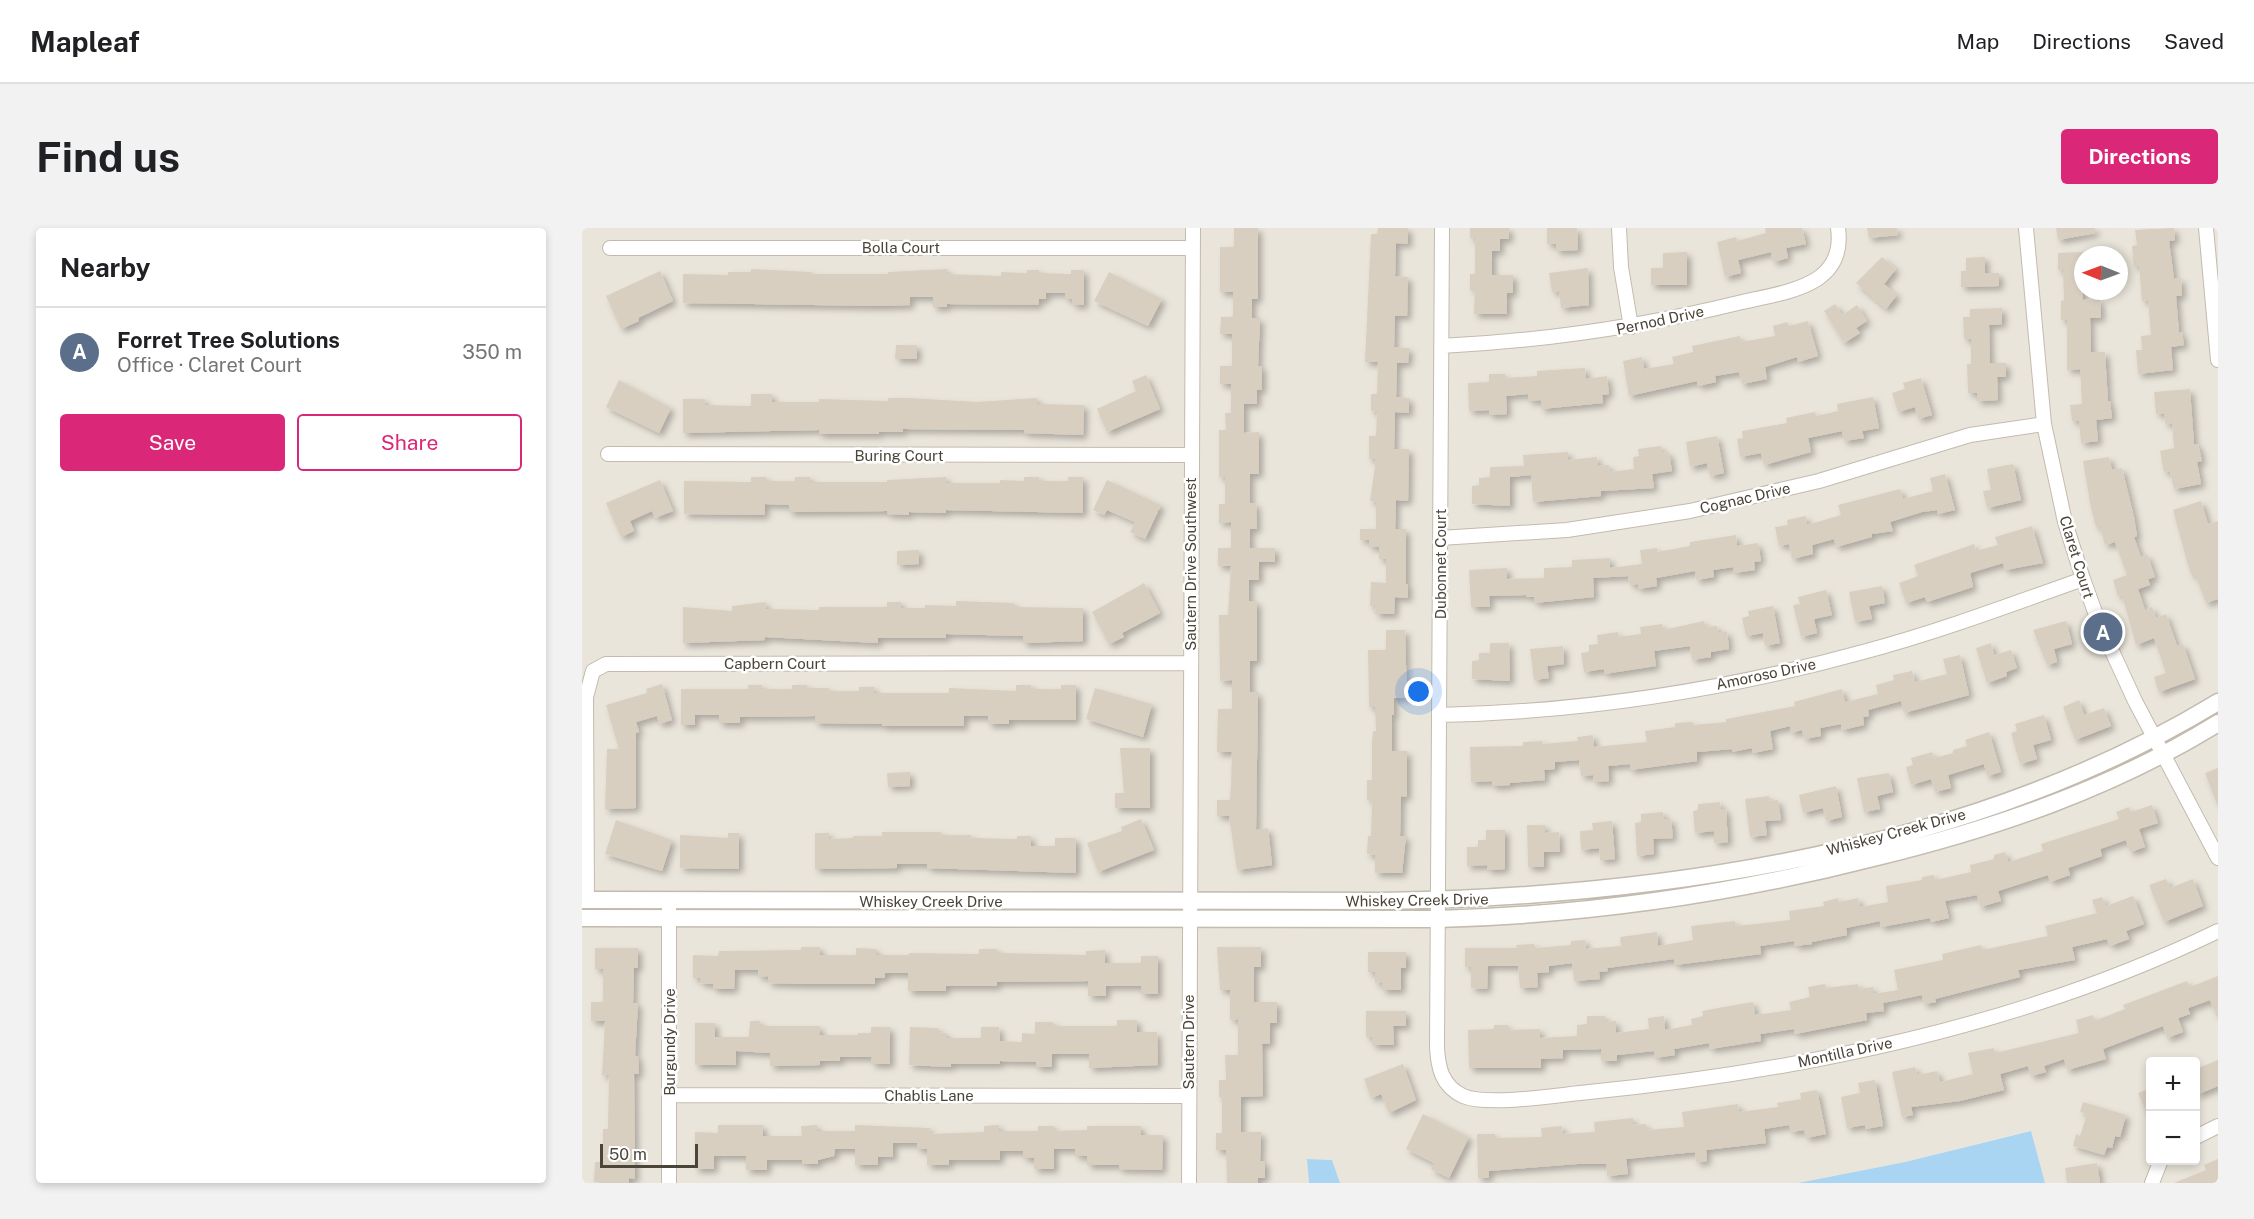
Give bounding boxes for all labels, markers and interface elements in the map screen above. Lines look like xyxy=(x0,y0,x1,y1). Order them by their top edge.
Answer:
text: Mapleaf xyxy=(30,25,140,58)
text: Map xyxy=(1957,29,1999,54)
text: Directions xyxy=(2032,29,2131,54)
text: Saved xyxy=(2164,29,2224,54)
button: Directions xyxy=(2061,129,2218,184)
text: Find us xyxy=(36,132,180,181)
street label: Bolla Court xyxy=(862,239,940,256)
north arrow xyxy=(2074,246,2128,300)
text: Nearby xyxy=(60,252,150,283)
street label: Pernod Drive xyxy=(1615,302,1705,338)
text: Forret Tree Solutions xyxy=(117,327,340,353)
text: A xyxy=(72,340,87,364)
text: 350 m xyxy=(462,340,522,364)
text: Office · Claret Court xyxy=(117,353,302,377)
button: Save xyxy=(60,414,285,471)
button: Share xyxy=(297,414,522,471)
street label: Buring Court xyxy=(854,447,944,464)
street label: Sautern Drive Southwest xyxy=(1182,477,1199,651)
street label: Cognac Drive xyxy=(1698,479,1792,517)
street label: Dubonnet Court xyxy=(1432,509,1449,619)
street label: Claret Court xyxy=(2056,514,2098,601)
pin: A xyxy=(2084,610,2122,654)
street label: Capbern Court xyxy=(724,655,826,672)
street label: Amoroso Drive xyxy=(1714,655,1818,693)
your location xyxy=(1404,677,1433,706)
street label: Whiskey Creek Drive xyxy=(1825,805,1967,859)
street label: Whiskey Creek Drive xyxy=(1345,890,1489,910)
street label: Whiskey Creek Drive xyxy=(859,893,1003,910)
street label: Burgundy Drive xyxy=(661,988,678,1096)
street label: Sautern Drive xyxy=(1180,994,1197,1090)
street label: Montilla Drive xyxy=(1796,1034,1894,1070)
map controls xyxy=(2146,1057,2200,1165)
button: + xyxy=(2146,1057,2200,1111)
street label: Chablis Lane xyxy=(884,1087,974,1104)
button: − xyxy=(2146,1111,2200,1165)
scale bar xyxy=(600,1141,698,1168)
text: 50 m xyxy=(609,1145,647,1164)

